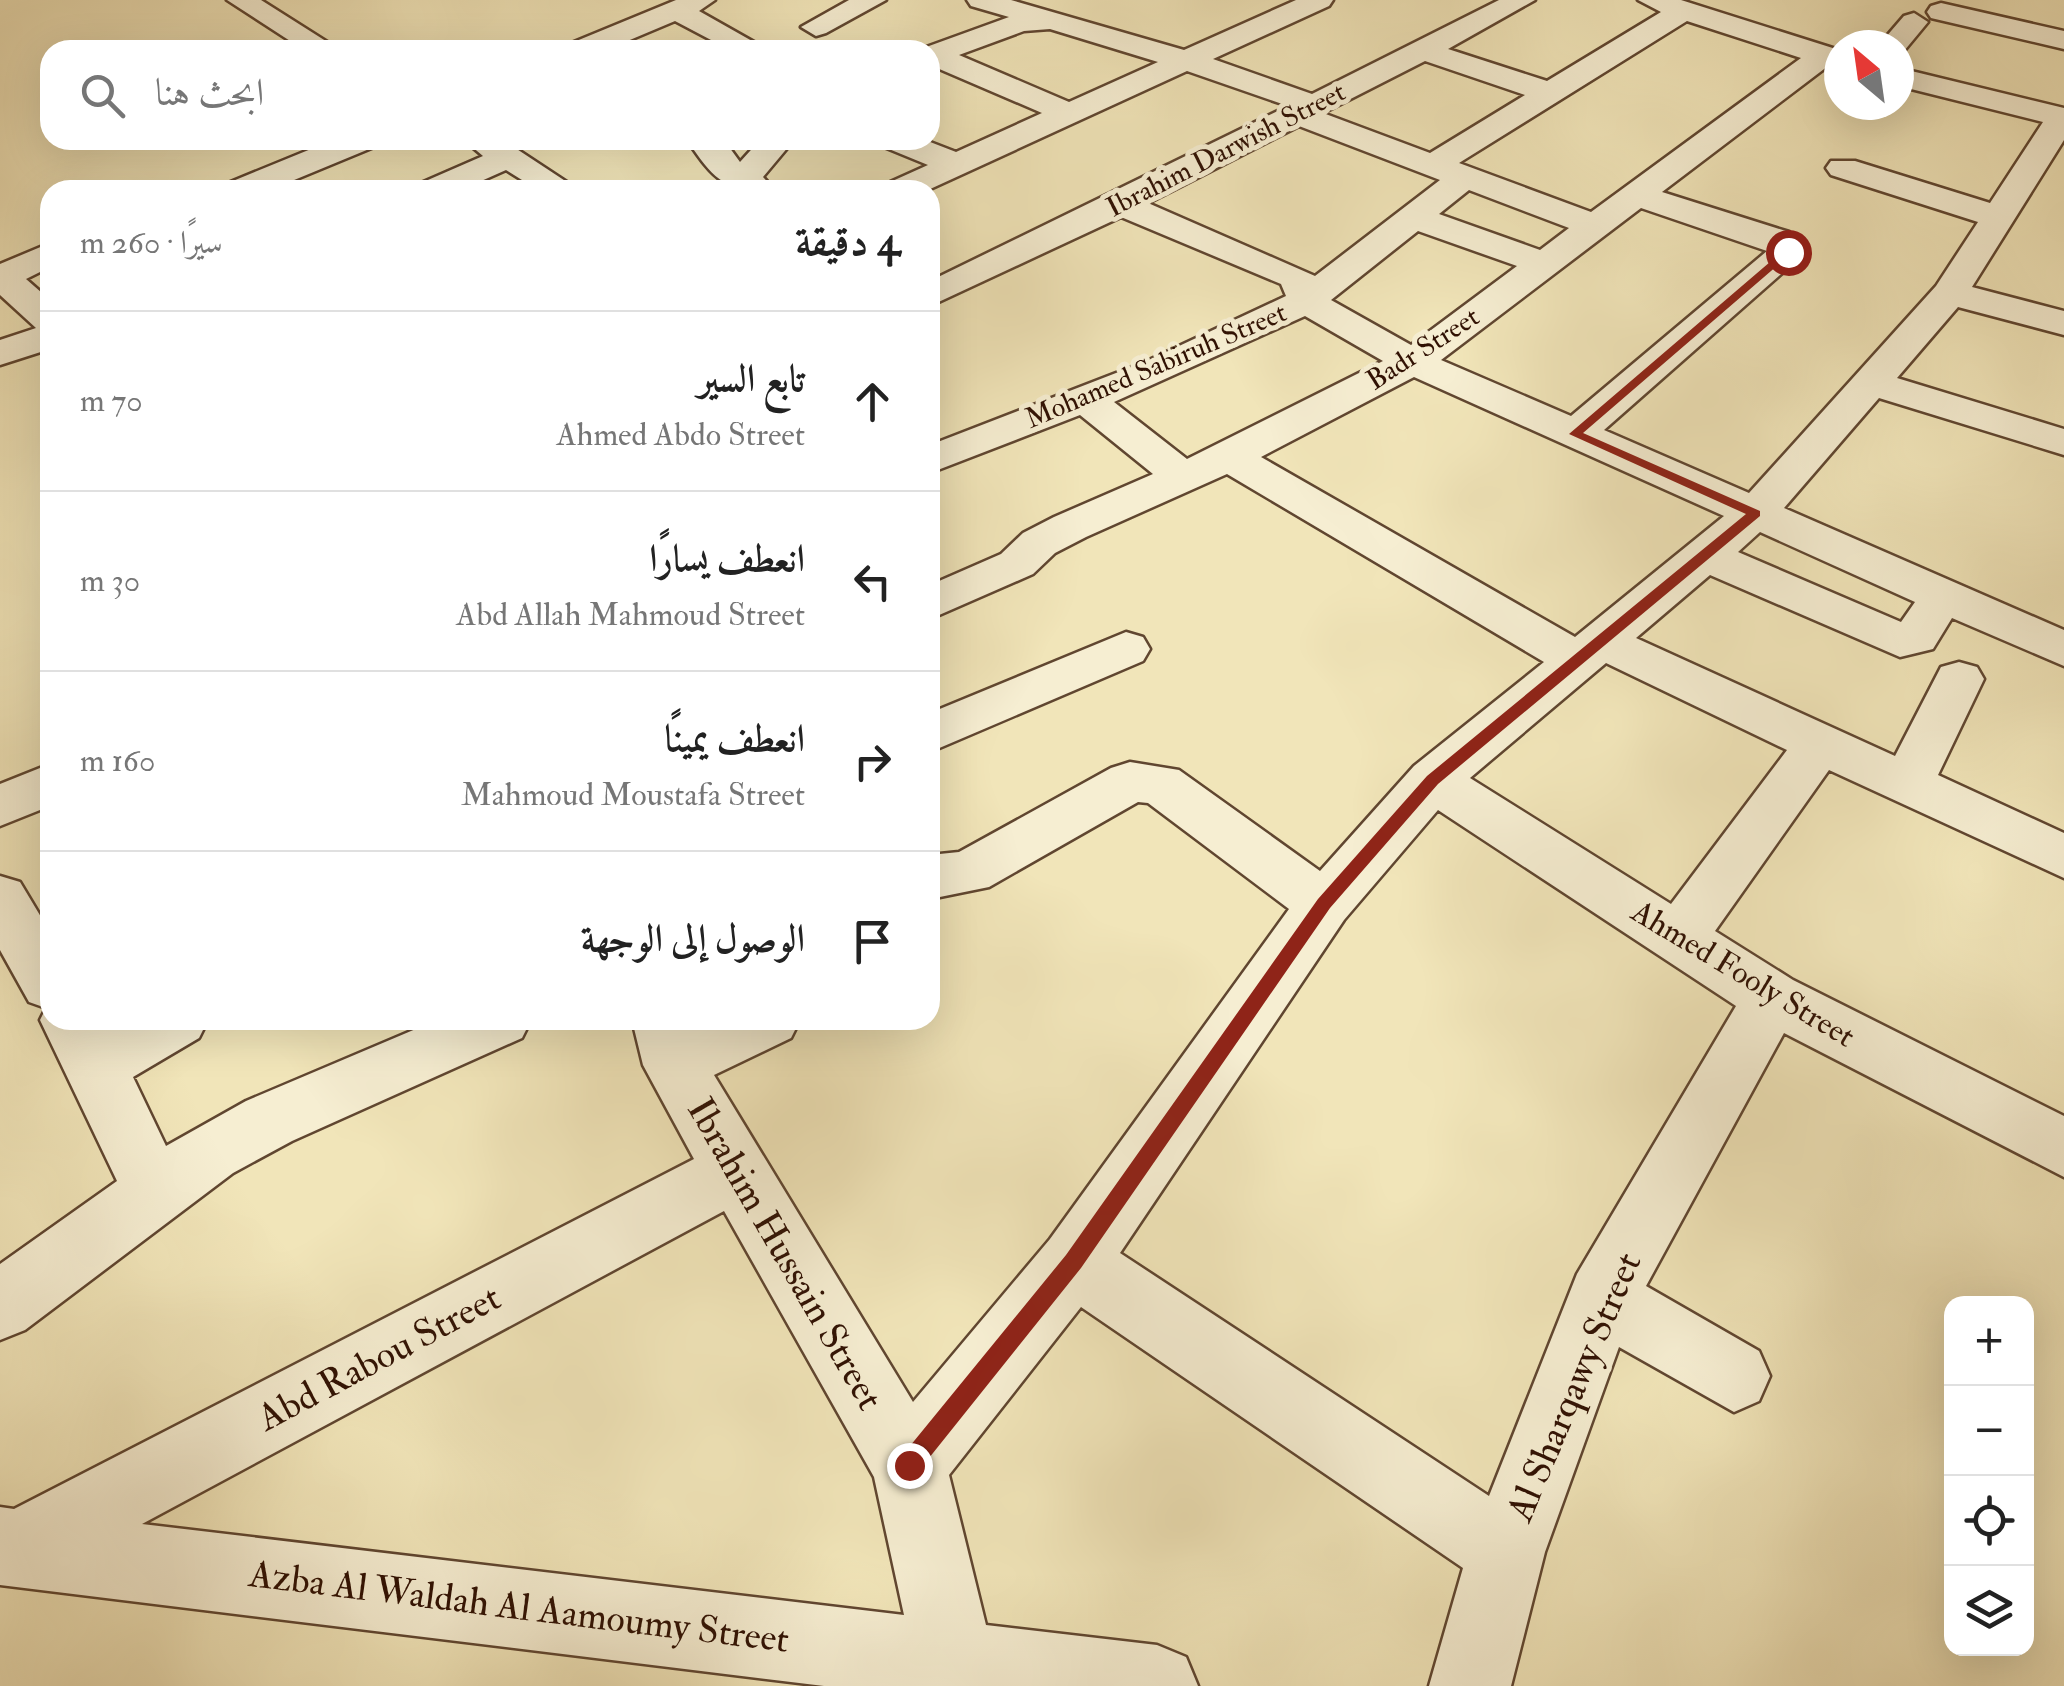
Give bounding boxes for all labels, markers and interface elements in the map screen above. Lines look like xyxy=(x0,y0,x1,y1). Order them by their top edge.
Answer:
north arrow xyxy=(1824,30,1914,120)
search box xyxy=(40,40,940,150)
icon: search xyxy=(75,68,130,123)
text: ابحث هنا xyxy=(155,69,264,117)
street label: Ibrahim Darwish Street xyxy=(1101,75,1351,225)
text: 4 دقيقة xyxy=(795,216,900,268)
text: سيرًا · 260 m xyxy=(80,223,223,263)
route start xyxy=(1766,230,1812,276)
street label: Mohamed Sabiruh Street xyxy=(1020,295,1292,437)
street label: Badr Street xyxy=(1360,300,1486,398)
text: تابع السير xyxy=(698,355,805,403)
icon: ahead xyxy=(845,374,900,429)
text: 70 m xyxy=(80,381,143,421)
text: Ahmed Abdo Street xyxy=(556,415,805,455)
text: انعطف يسارًا xyxy=(649,535,805,583)
icon: left xyxy=(845,554,900,609)
text: 30 m xyxy=(80,561,140,601)
text: Abd Allah Mahmoud Street xyxy=(456,595,805,635)
text: انعطف يمينًا xyxy=(665,715,805,763)
icon: right xyxy=(845,734,900,789)
text: 160 m xyxy=(80,741,155,781)
text: Mahmoud Moustafa Street xyxy=(461,775,805,815)
street label: Ahmed Fooly Street xyxy=(1623,891,1862,1056)
icon: arrive xyxy=(845,914,900,969)
text: الوصول إلى الوجهة xyxy=(581,915,805,963)
street label: Ibrahim Hussain Street xyxy=(676,1089,894,1419)
street label: Al Sharqawy Street xyxy=(1495,1245,1652,1530)
street label: Abd Rabou Street xyxy=(248,1274,509,1443)
map controls xyxy=(1944,1296,2034,1656)
button: + xyxy=(1944,1296,2034,1386)
button: − xyxy=(1944,1386,2034,1476)
route end xyxy=(887,1443,933,1489)
button: locate xyxy=(1944,1476,2034,1566)
street label: Azba Al Waldah Al Aamoumy Street xyxy=(245,1550,792,1664)
button: layers xyxy=(1944,1566,2034,1656)

